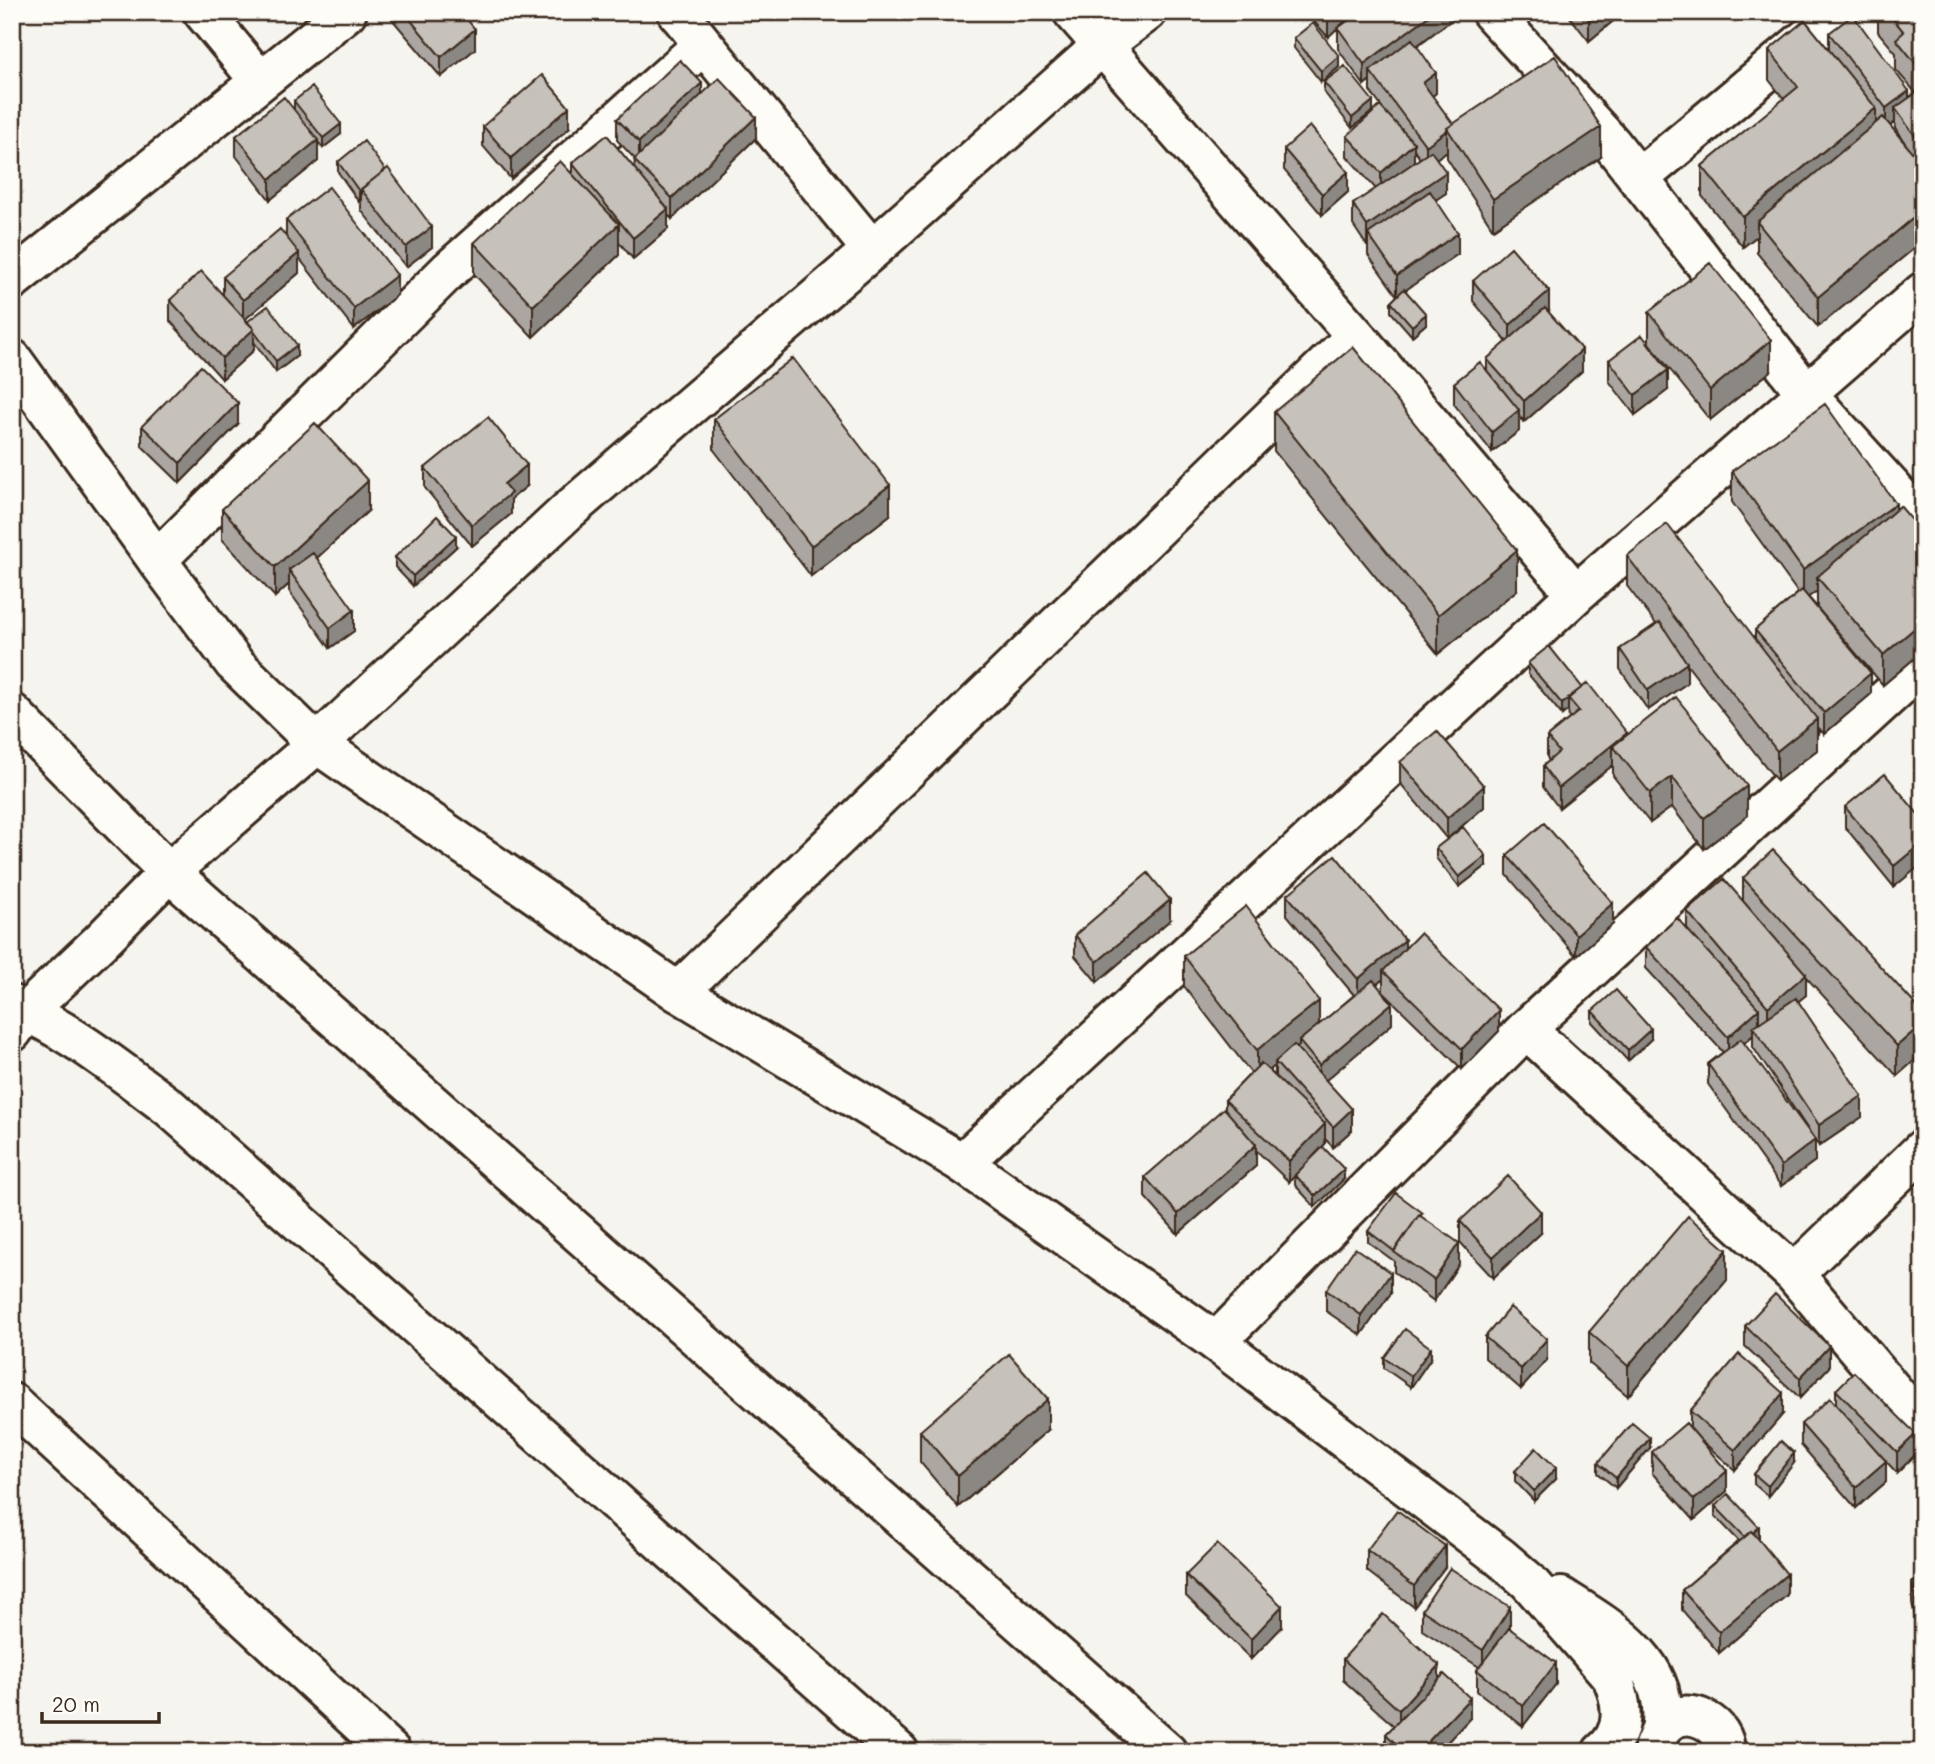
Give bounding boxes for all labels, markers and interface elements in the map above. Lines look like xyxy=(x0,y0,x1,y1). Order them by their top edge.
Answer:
scale bar xyxy=(42,1680,159,1724)
text: 20 m xyxy=(52,1690,100,1717)

